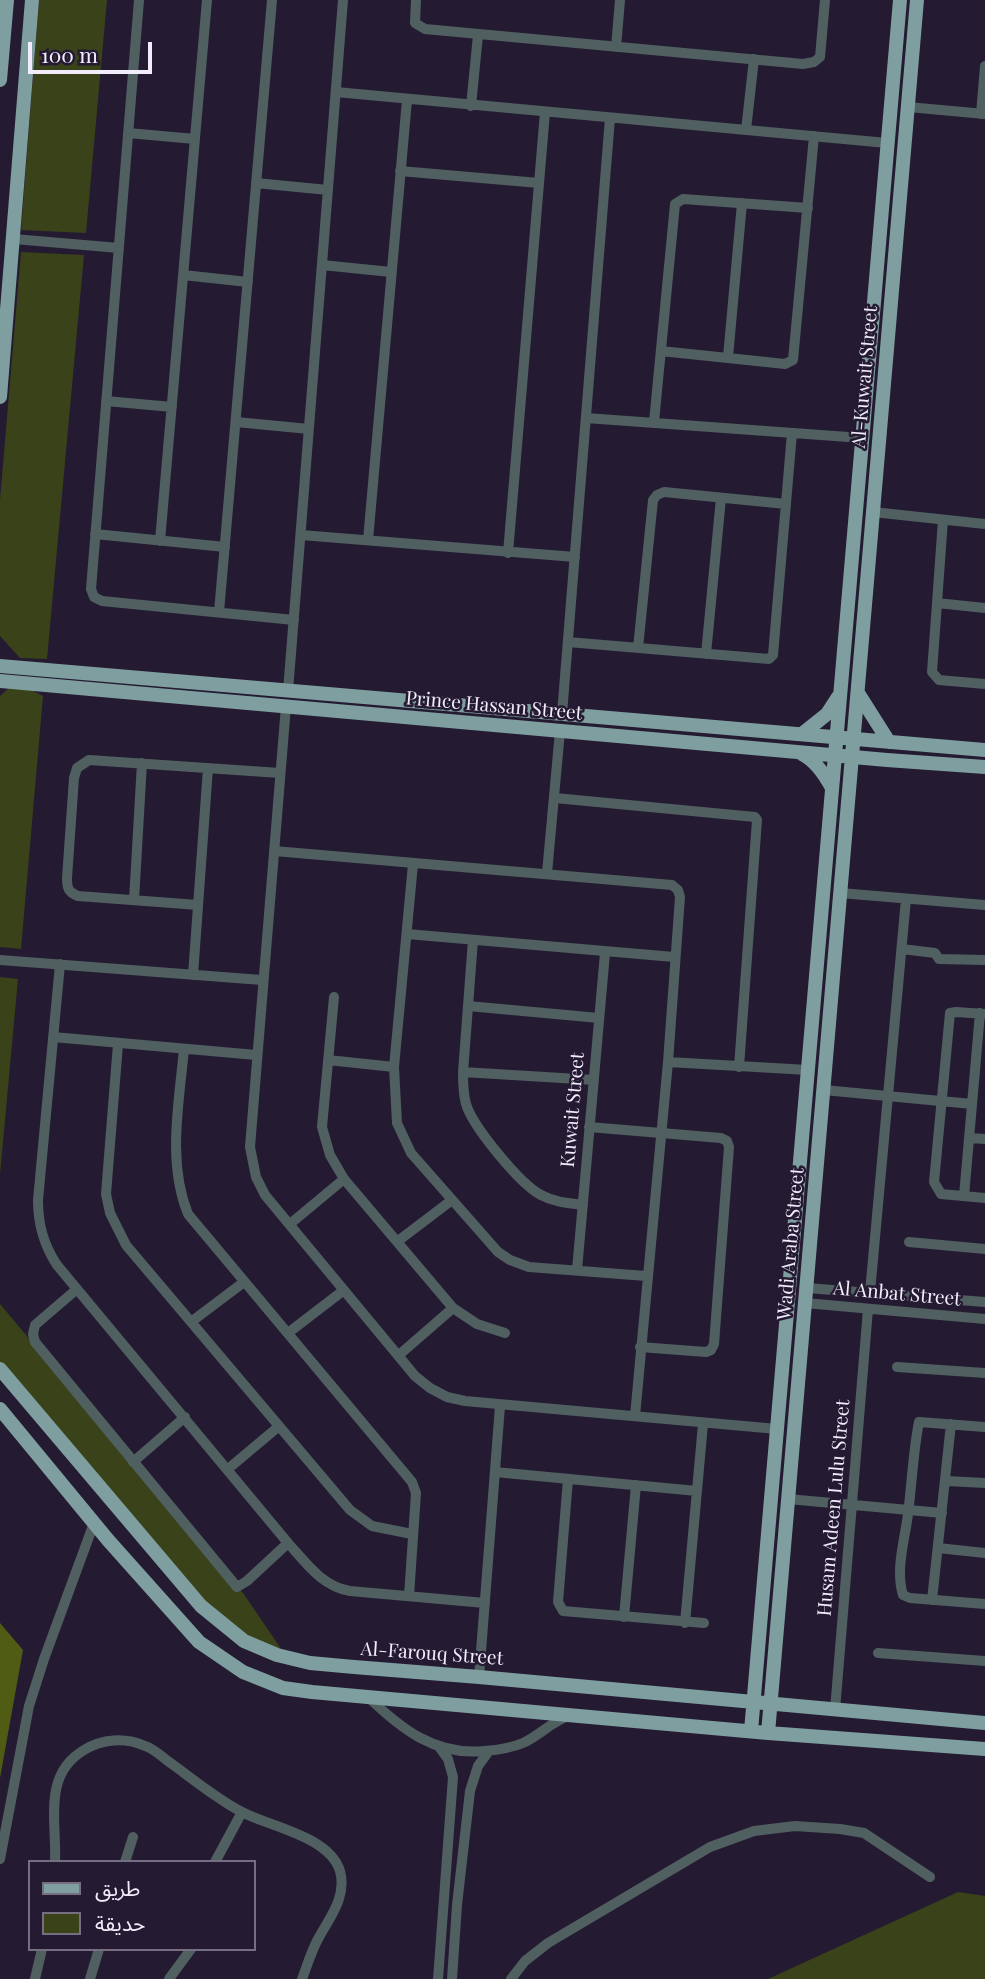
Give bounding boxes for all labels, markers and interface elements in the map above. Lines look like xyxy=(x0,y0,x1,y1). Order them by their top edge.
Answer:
scale bar xyxy=(32,28,156,72)
text: 100 m xyxy=(41,40,98,68)
street label: Al-Kuwait Street xyxy=(847,305,883,449)
street label: Prince Hassan Street xyxy=(405,687,583,725)
street label: Kuwait Street xyxy=(557,1051,589,1169)
street label: Wadi Araba Street xyxy=(773,1167,809,1321)
street label: Al Anbat Street xyxy=(832,1277,962,1311)
street label: Husam Adeen Lulu Street xyxy=(813,1399,855,1617)
street label: Al-Farouq Street xyxy=(360,1638,504,1670)
legend xyxy=(28,1860,256,1951)
text: طريق xyxy=(95,1873,140,1901)
text: حديقة xyxy=(95,1908,145,1936)

